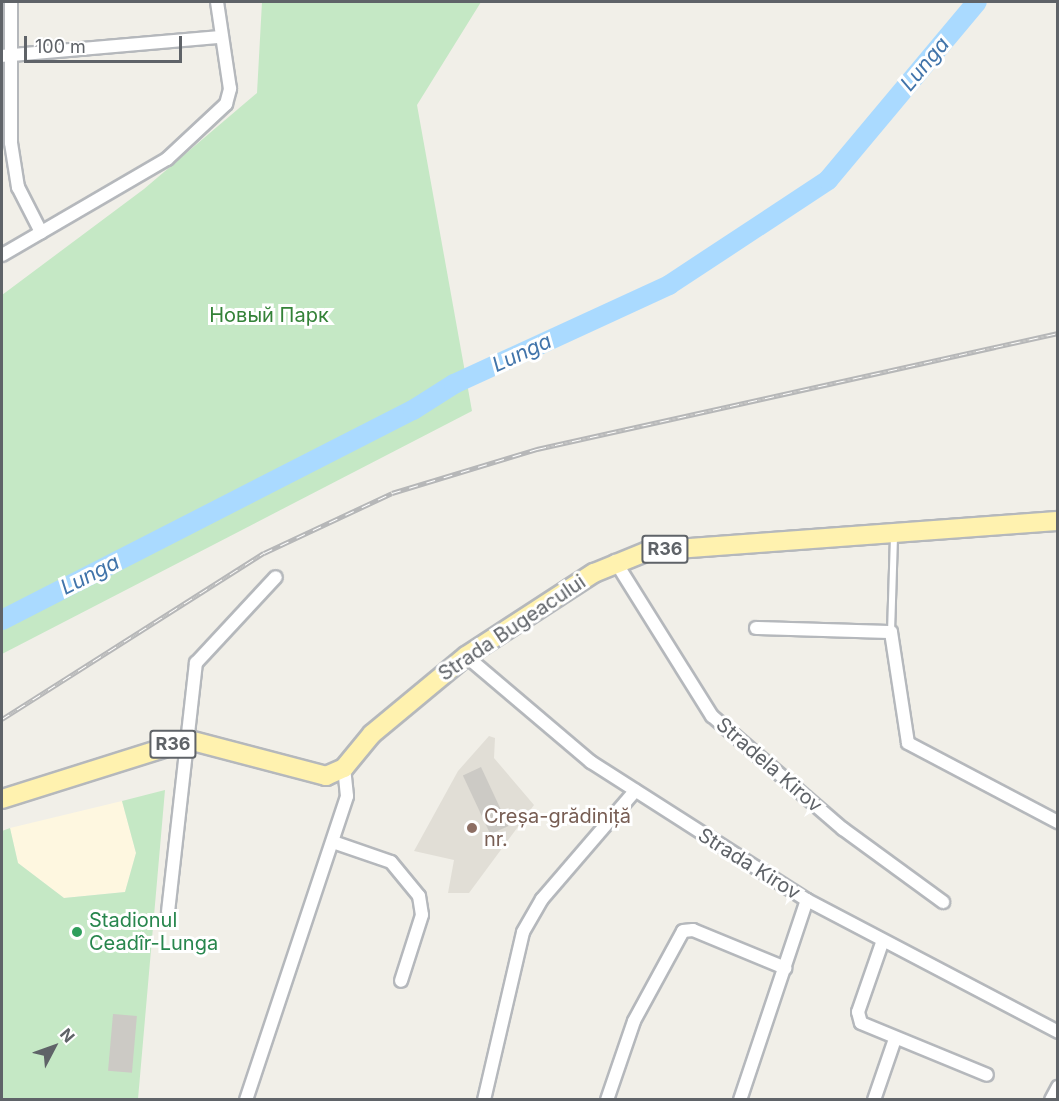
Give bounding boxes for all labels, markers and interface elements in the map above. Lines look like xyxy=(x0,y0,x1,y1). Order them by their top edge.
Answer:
scale bar xyxy=(27,24,184,62)
water label: Lunga xyxy=(895,32,955,96)
text: 100 m xyxy=(35,36,86,57)
park label: Новый Парк xyxy=(209,303,329,327)
water label: Lunga xyxy=(488,328,556,378)
road number: R36 xyxy=(641,534,689,564)
water label: Lunga xyxy=(56,550,124,600)
street label: Strada Bugeacului xyxy=(434,570,590,686)
street label: Stradela Kirov xyxy=(711,713,827,817)
road number: R36 xyxy=(149,729,197,759)
place label: Creșa-grădiniță nr. xyxy=(484,804,631,851)
marker: Creșa-grădiniță nr. xyxy=(465,821,479,835)
street label: Strada Kirov xyxy=(694,823,804,905)
place label: Stadionul Ceadîr-Lunga xyxy=(89,909,218,956)
marker: Stadionul Ceadîr-Lunga xyxy=(70,925,84,939)
north arrow xyxy=(24,1017,84,1077)
text: N xyxy=(56,1024,79,1046)

